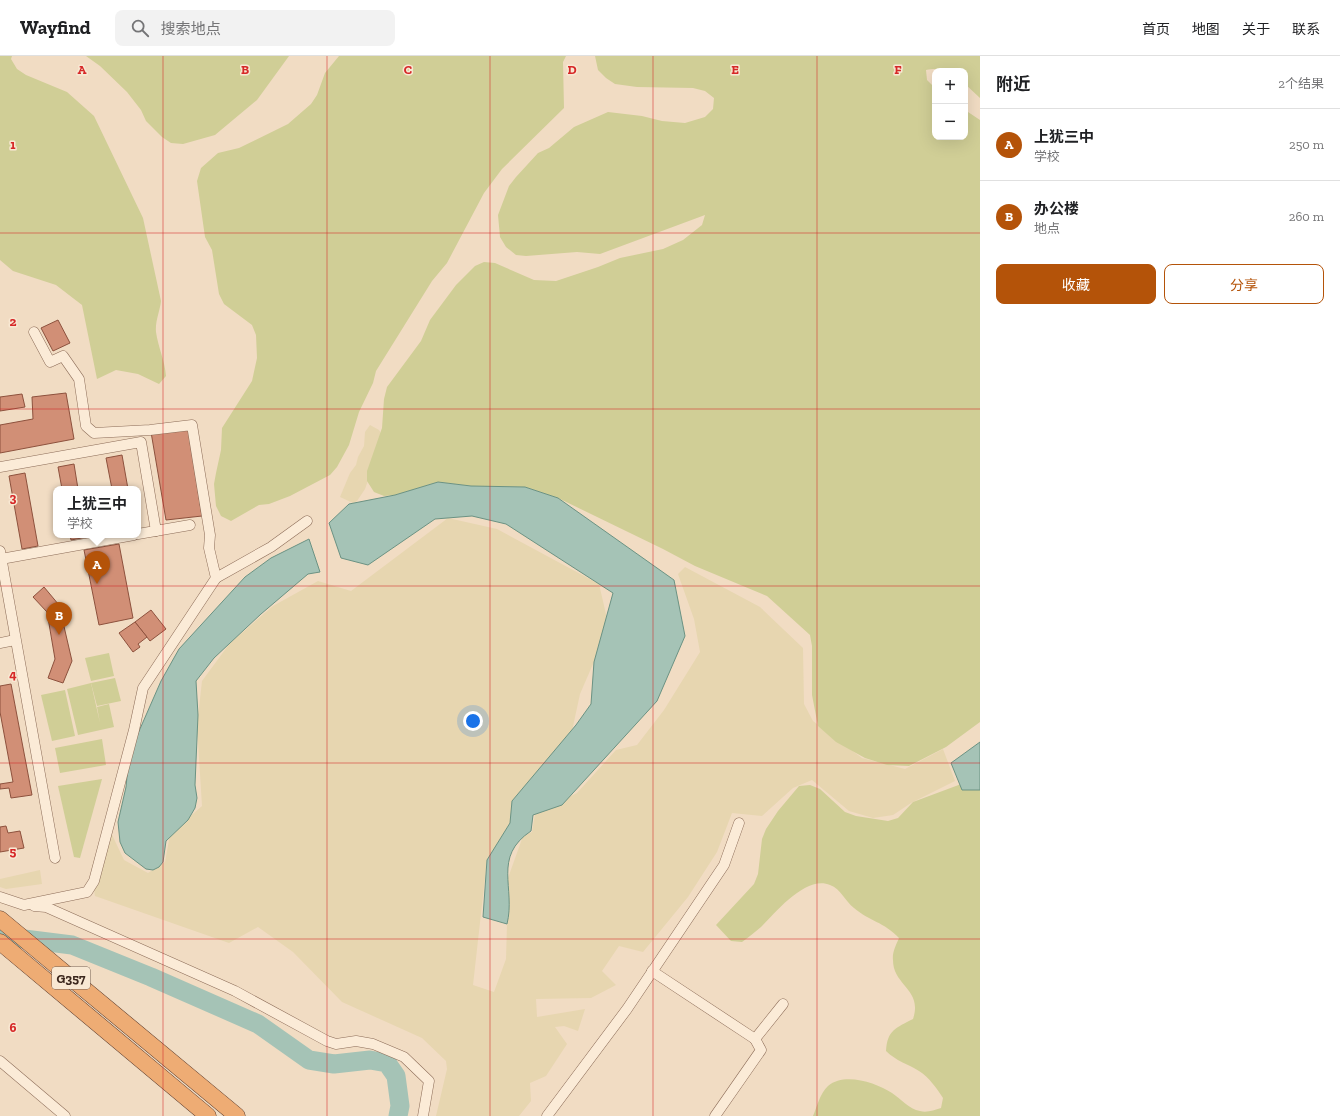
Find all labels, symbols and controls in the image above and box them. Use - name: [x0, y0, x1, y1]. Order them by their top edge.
- search box: [115, 10, 395, 46]
- text: Wayfind: [20, 16, 91, 39]
- icon: search: [129, 17, 151, 39]
- text: 搜索地点: [161, 20, 221, 38]
- text: 首页: [1142, 21, 1170, 38]
- text: 地图: [1192, 21, 1220, 38]
- text: 关于: [1242, 21, 1270, 38]
- text: 联系: [1292, 21, 1320, 38]
- text: A: [78, 62, 87, 77]
- text: B: [241, 62, 249, 77]
- text: C: [404, 62, 412, 77]
- text: D: [567, 62, 577, 77]
- text: E: [731, 62, 739, 77]
- text: F: [894, 62, 902, 77]
- map controls: [932, 68, 968, 140]
- button: +: [932, 68, 968, 104]
- text: 附近: [996, 74, 1030, 94]
- text: 2个结果: [1278, 76, 1324, 91]
- button: −: [932, 104, 968, 140]
- text: 上犹三中: [1034, 128, 1094, 146]
- text: 1: [10, 137, 16, 152]
- text: A: [1005, 137, 1013, 152]
- text: 250 m: [1289, 137, 1324, 152]
- text: 学校: [1034, 149, 1060, 164]
- text: 办公楼: [1034, 200, 1079, 218]
- text: B: [1005, 209, 1013, 224]
- text: 260 m: [1289, 209, 1324, 224]
- text: 地点: [1034, 221, 1060, 236]
- button: 收藏: [996, 264, 1156, 304]
- button: 分享: [1164, 264, 1324, 304]
- text: 2: [10, 314, 17, 329]
- popup: [53, 486, 141, 538]
- text: 3: [10, 490, 17, 505]
- text: 上犹三中: [67, 495, 127, 513]
- text: 学校: [67, 516, 93, 531]
- pin: A: [84, 551, 110, 584]
- pin: B: [46, 602, 72, 635]
- text: 4: [9, 667, 17, 682]
- your location: [463, 711, 483, 731]
- text: 5: [10, 844, 17, 859]
- road number: G357: [52, 967, 90, 989]
- text: 6: [10, 1020, 17, 1035]

